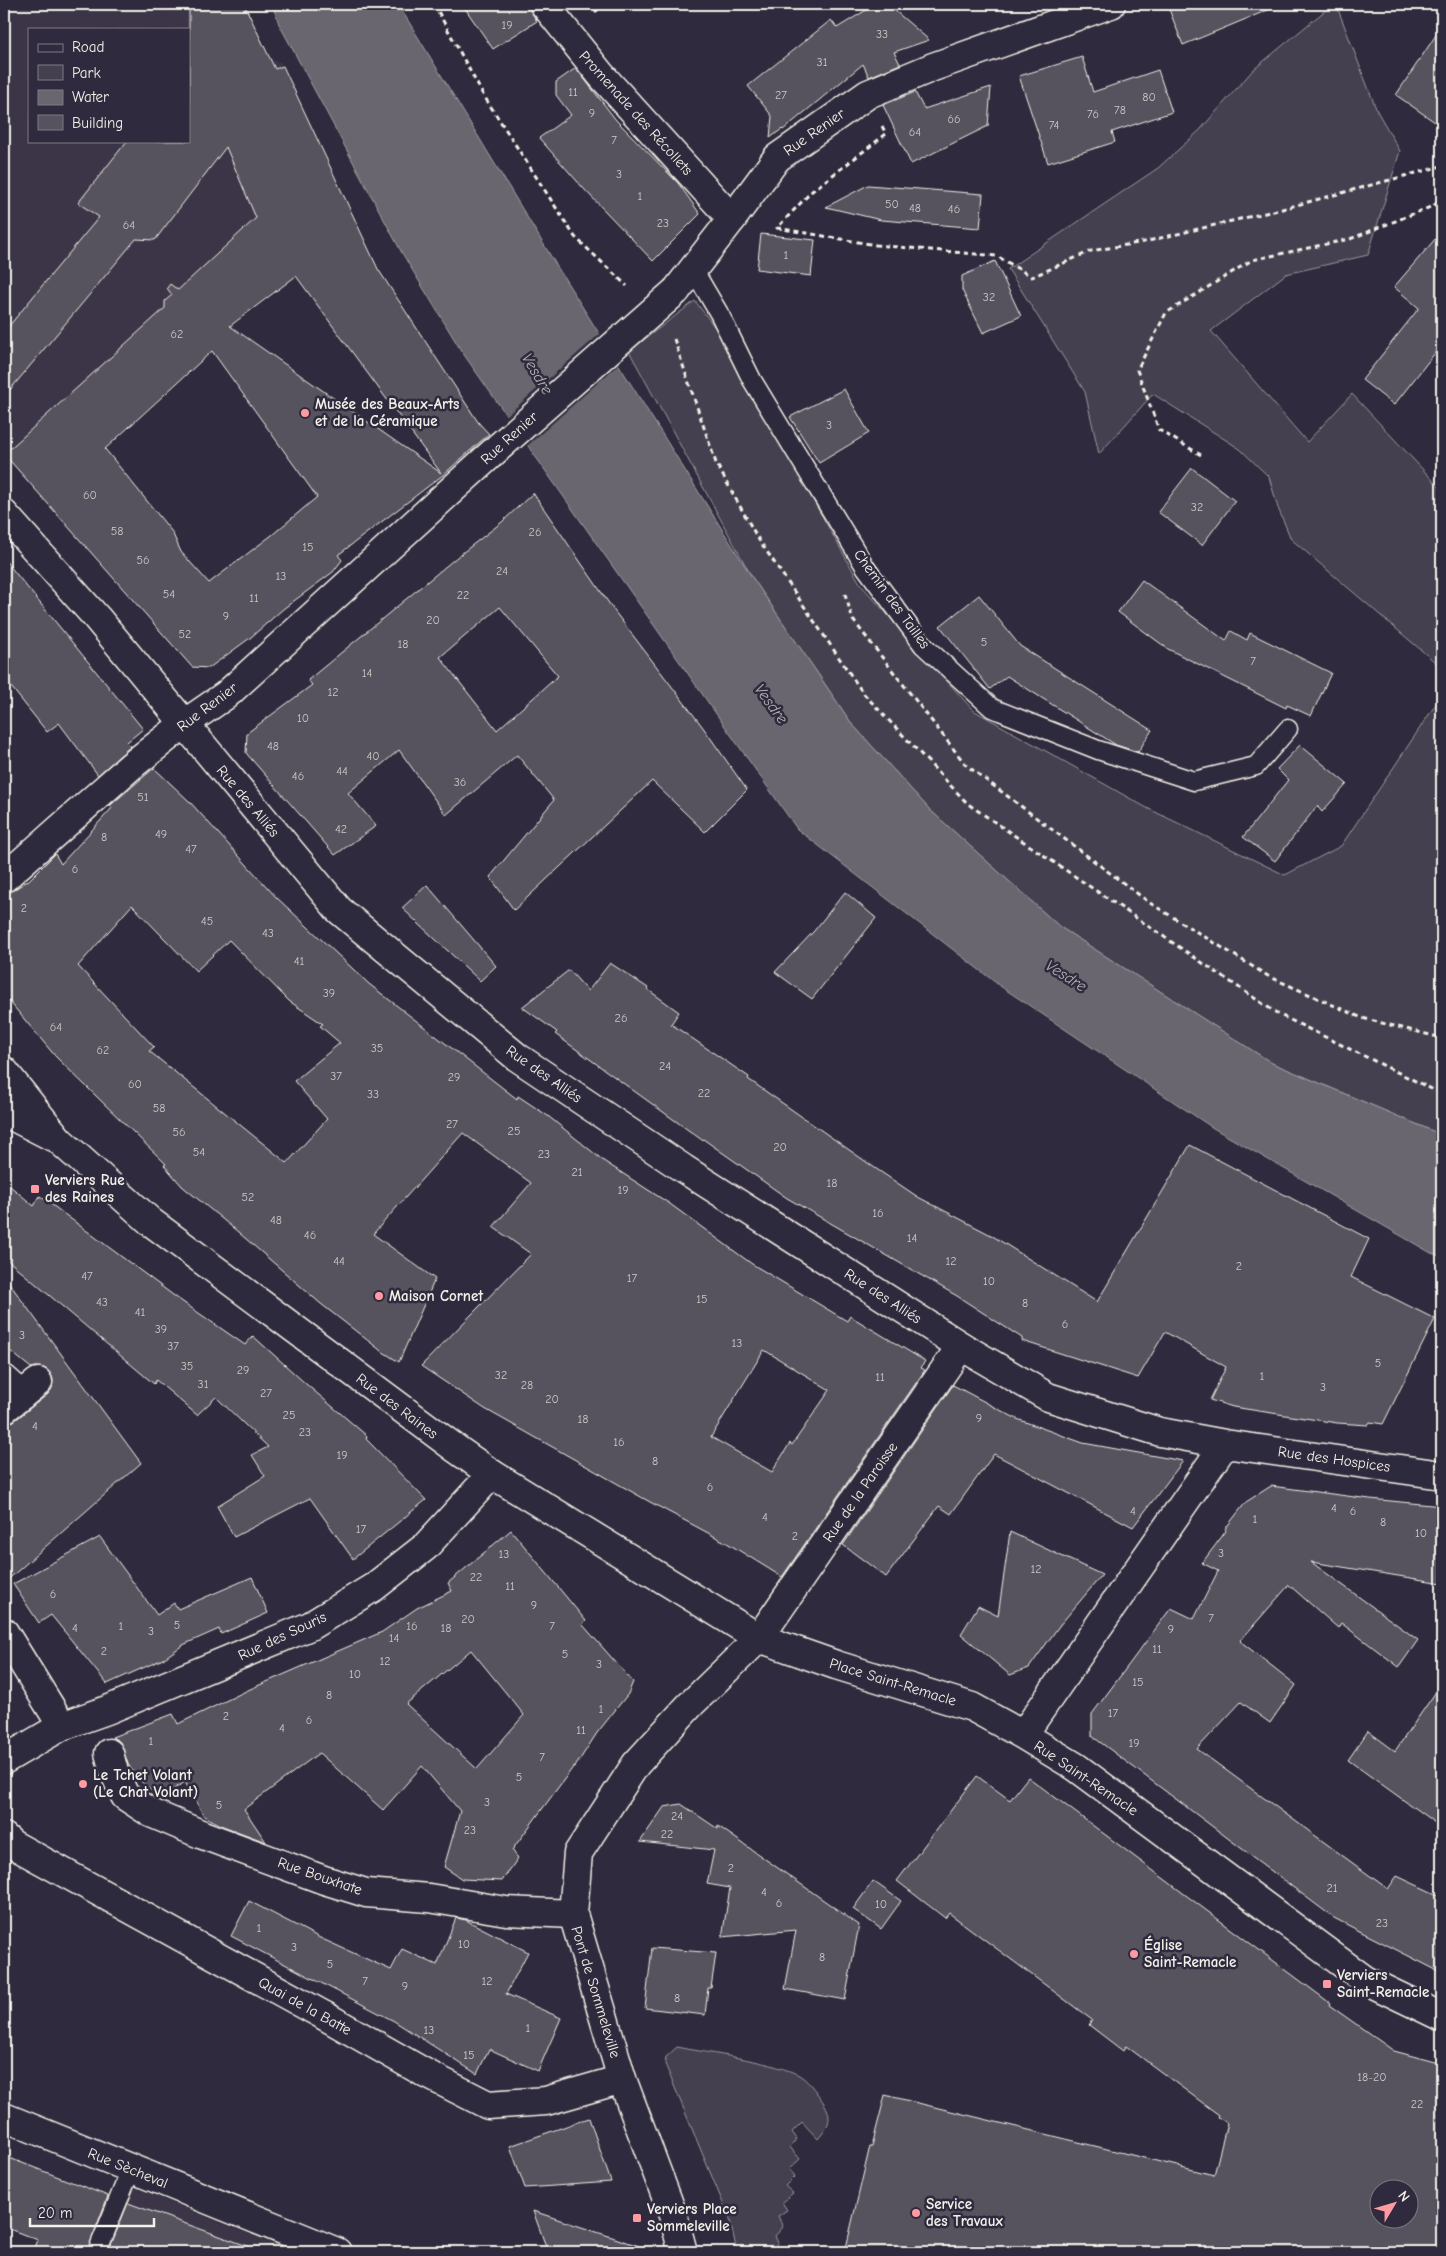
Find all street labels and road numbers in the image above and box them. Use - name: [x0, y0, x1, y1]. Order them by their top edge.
- street label: Promenade des Récollets: [575, 47, 697, 179]
- street label: Rue Renier: [780, 104, 848, 160]
- street label: Rue Renier: [477, 408, 541, 468]
- street label: Chemin des Tailles: [850, 546, 934, 652]
- street label: Rue Renier: [173, 679, 241, 735]
- street label: Rue des Alliés: [213, 761, 283, 841]
- street label: Rue des Alliés: [503, 1041, 585, 1107]
- street label: Rue des Alliés: [841, 1264, 925, 1328]
- street label: Rue des Raines: [353, 1369, 441, 1443]
- street label: Rue de la Paroisse: [819, 1438, 902, 1546]
- street label: Rue des Hospices: [1277, 1442, 1391, 1476]
- street label: Rue des Souris: [235, 1608, 329, 1664]
- street label: Place Saint-Remacle: [827, 1654, 959, 1710]
- street label: Rue Saint-Remacle: [1031, 1737, 1142, 1820]
- street label: Rue Bouxhate: [275, 1853, 365, 1899]
- street label: Pont de Sommeleville: [567, 1924, 625, 2061]
- street label: Quai de la Batte: [255, 1973, 355, 2039]
- street label: Rue Sècheval: [85, 2144, 171, 2192]

